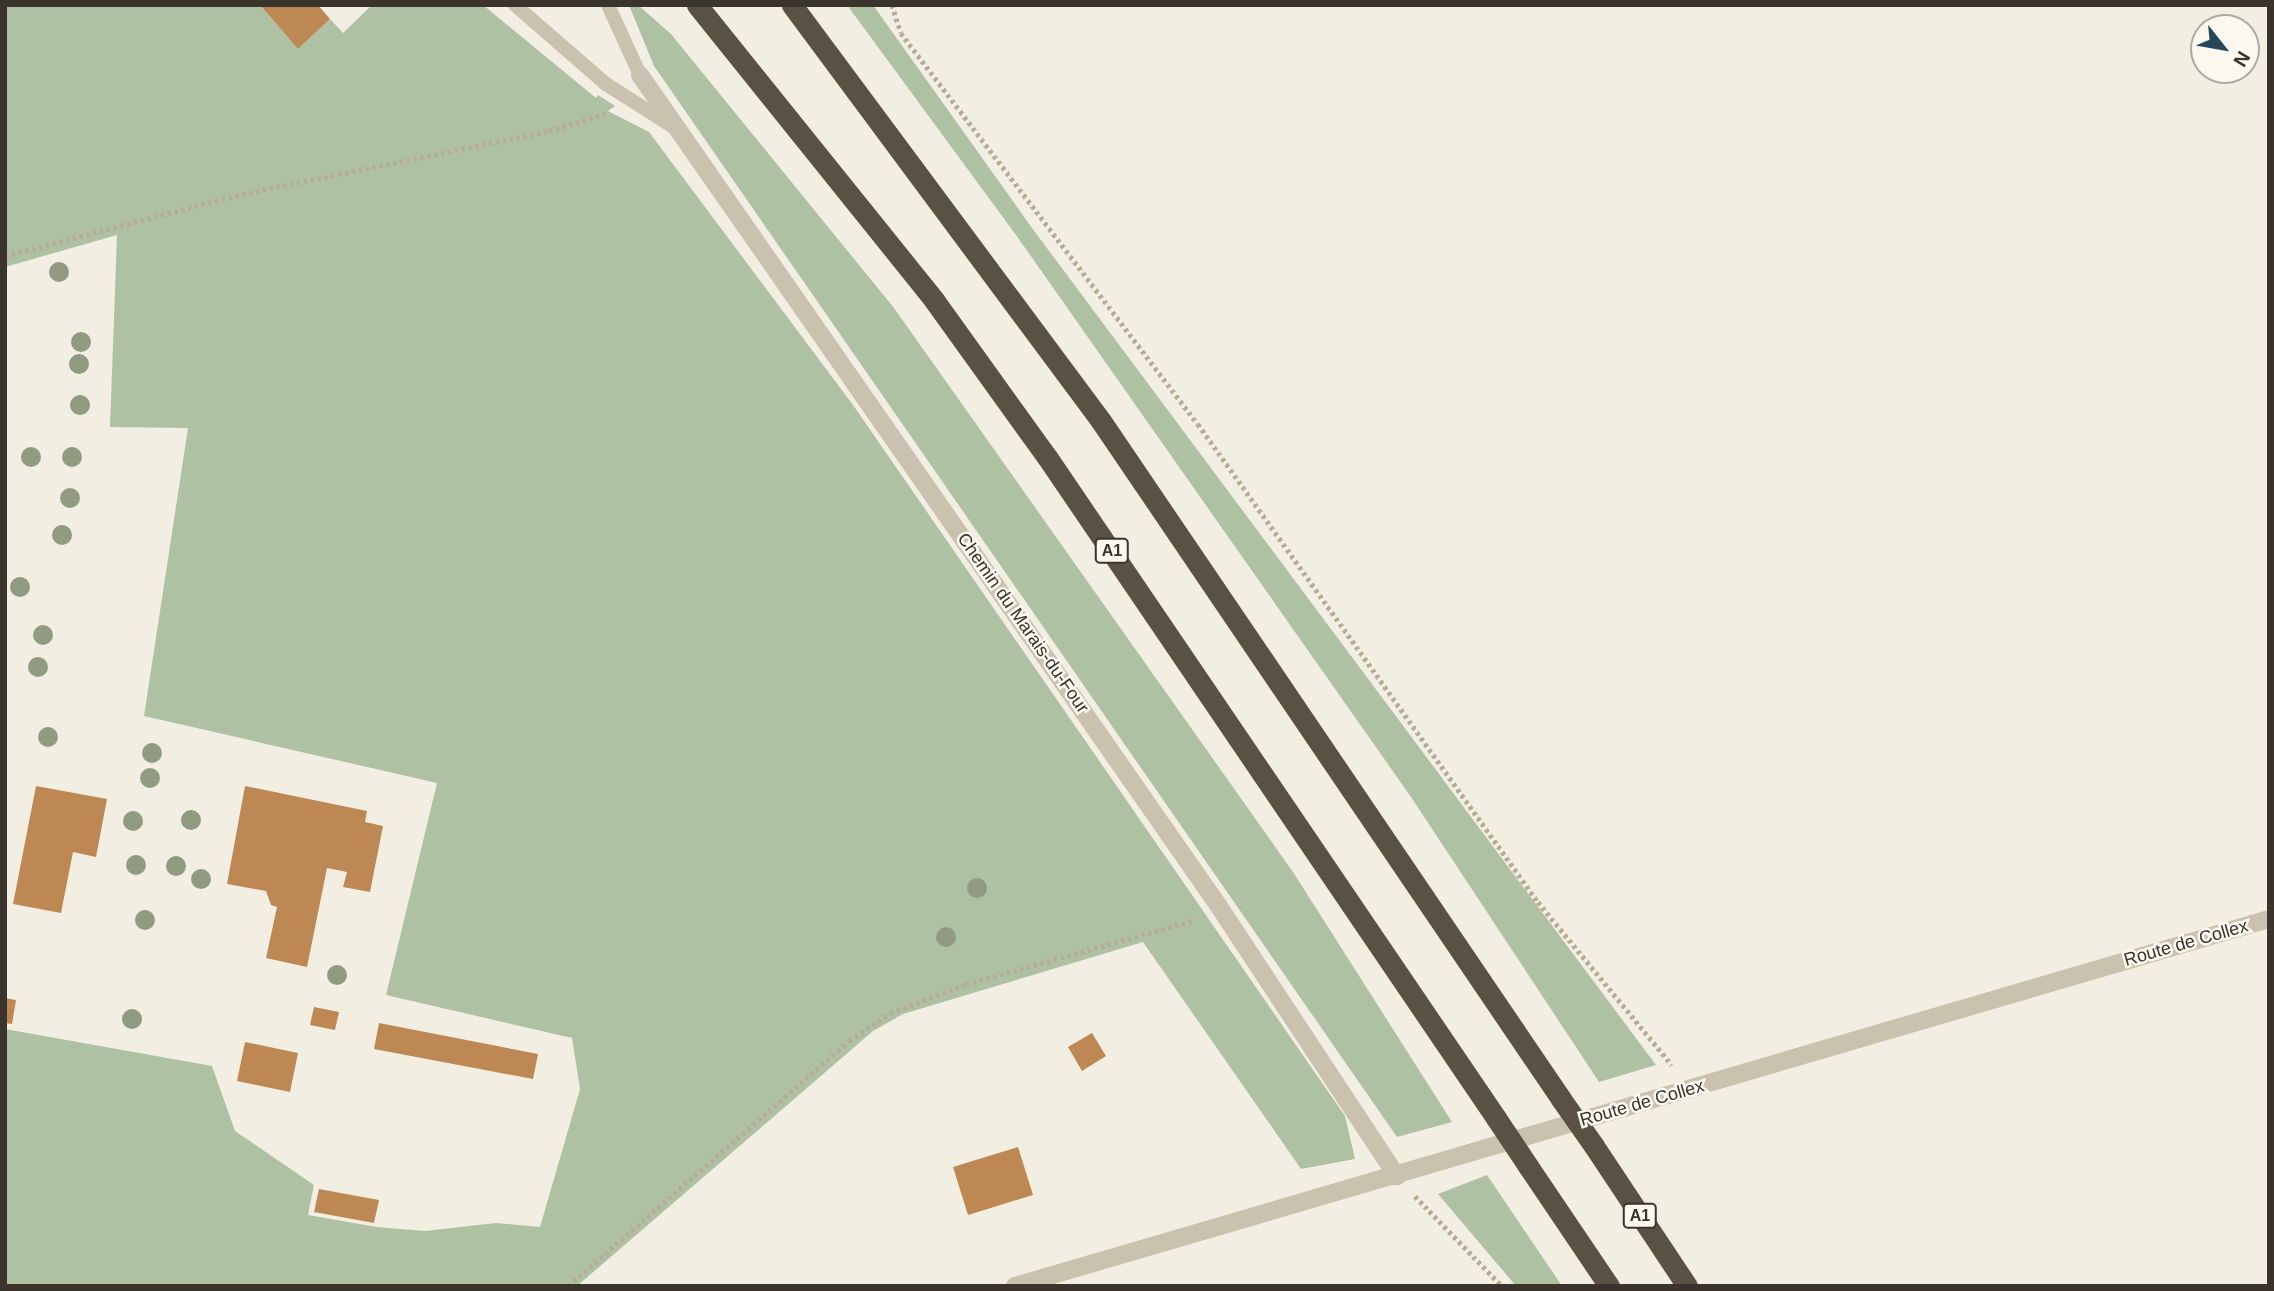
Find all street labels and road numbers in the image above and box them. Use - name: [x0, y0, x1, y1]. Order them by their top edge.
- street label: Chemin du Marais-du-Four: [952, 529, 1094, 717]
- road number: A1: [1094, 538, 1130, 564]
- street label: Route de Collex: [2121, 915, 2251, 971]
- street label: Route de Collex: [1577, 1075, 1707, 1131]
- road number: A1: [1622, 1204, 1658, 1228]

